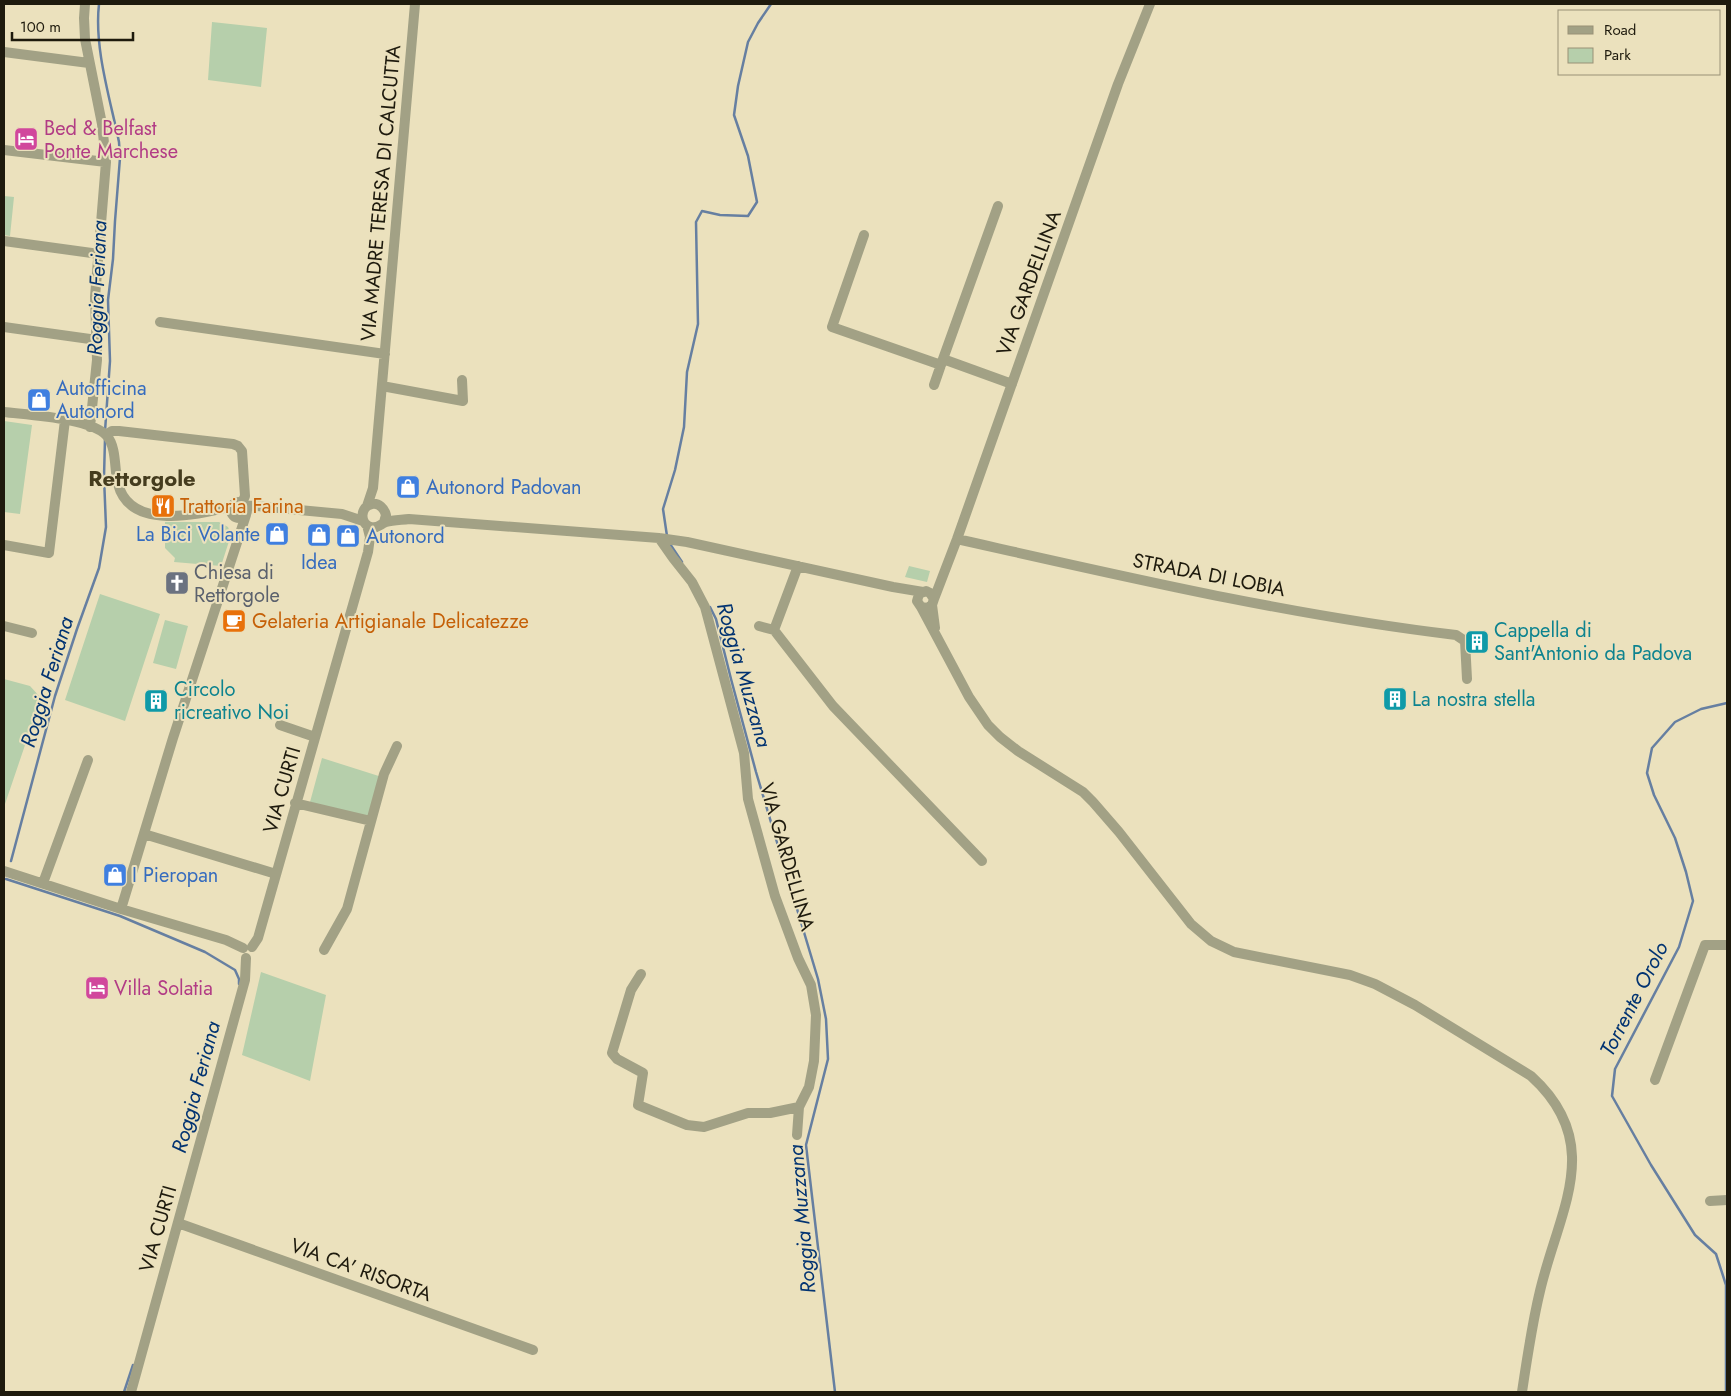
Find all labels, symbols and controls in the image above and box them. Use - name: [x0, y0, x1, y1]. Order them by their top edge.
- scale bar: [12, 10, 134, 42]
- legend: [1558, 10, 1721, 75]
- text: 100 m: [20, 16, 61, 38]
- text: Road: [1604, 19, 1636, 41]
- street label: VIA MADRE TERESA DI CALCUTTA: [354, 43, 408, 342]
- text: Park: [1604, 44, 1631, 66]
- place label: Bed & Belfast Ponte Marchese: [44, 114, 178, 166]
- hotel icon: Bed & Belfast Ponte Marchese: [13, 126, 39, 152]
- street label: VIA GARDELLINA: [989, 206, 1069, 360]
- water label: Roggia Feriana: [80, 220, 114, 356]
- place label: Autofficina Autonord: [56, 374, 147, 426]
- shop icon: Autofficina Autonord: [26, 387, 52, 413]
- district label: Rettorgole: [88, 462, 196, 494]
- place label: Autonord Padovan: [426, 473, 582, 502]
- shop icon: Autonord Padovan: [395, 474, 421, 500]
- place label: Trattoria Farina: [180, 492, 304, 521]
- restaurant icon: Trattoria Farina: [150, 493, 176, 519]
- place label: La Bici Volante: [136, 520, 260, 549]
- shop icon: La Bici Volante: [264, 521, 290, 547]
- shop icon: Idea: [306, 522, 332, 548]
- place label: Autonord: [366, 522, 445, 551]
- shop icon: Autonord: [335, 523, 361, 549]
- street label: STRADA DI LOBIA: [1130, 546, 1289, 604]
- place label: Idea: [301, 548, 337, 577]
- place label: Chiesa di Rettorgole: [194, 558, 280, 610]
- church icon: Chiesa di Rettorgole: [164, 570, 190, 596]
- water label: Roggia Muzzana: [709, 599, 779, 751]
- place label: Gelateria Artigianale Delicatezze: [252, 607, 529, 636]
- cafe icon: Gelateria Artigianale Delicatezze: [221, 608, 247, 634]
- water label: Roggia Feriana: [13, 613, 81, 751]
- place label: Cappella di Sant'Antonio da Padova: [1494, 616, 1692, 668]
- building icon: Cappella di Sant'Antonio da Padova: [1464, 629, 1490, 655]
- place label: Circolo ricreativo Noi: [174, 675, 289, 727]
- place label: La nostra stella: [1412, 685, 1535, 714]
- building icon: La nostra stella: [1382, 686, 1408, 712]
- building icon: Circolo ricreativo Noi: [143, 688, 169, 714]
- street label: VIA CURTI: [256, 743, 308, 837]
- street label: VIA GARDELLINA: [752, 780, 822, 935]
- place label: I Pieropan: [132, 861, 218, 890]
- shop icon: I Pieropan: [102, 862, 128, 888]
- water label: Torrente Orolo: [1592, 937, 1676, 1061]
- place label: Villa Solatia: [114, 974, 213, 1003]
- hotel icon: Villa Solatia: [84, 975, 110, 1001]
- water label: Roggia Feriana: [164, 1017, 228, 1156]
- water label: Roggia Muzzana: [781, 1143, 823, 1295]
- street label: VIA CURTI: [132, 1182, 184, 1276]
- street label: VIA CA' RISORTA: [286, 1231, 436, 1309]

